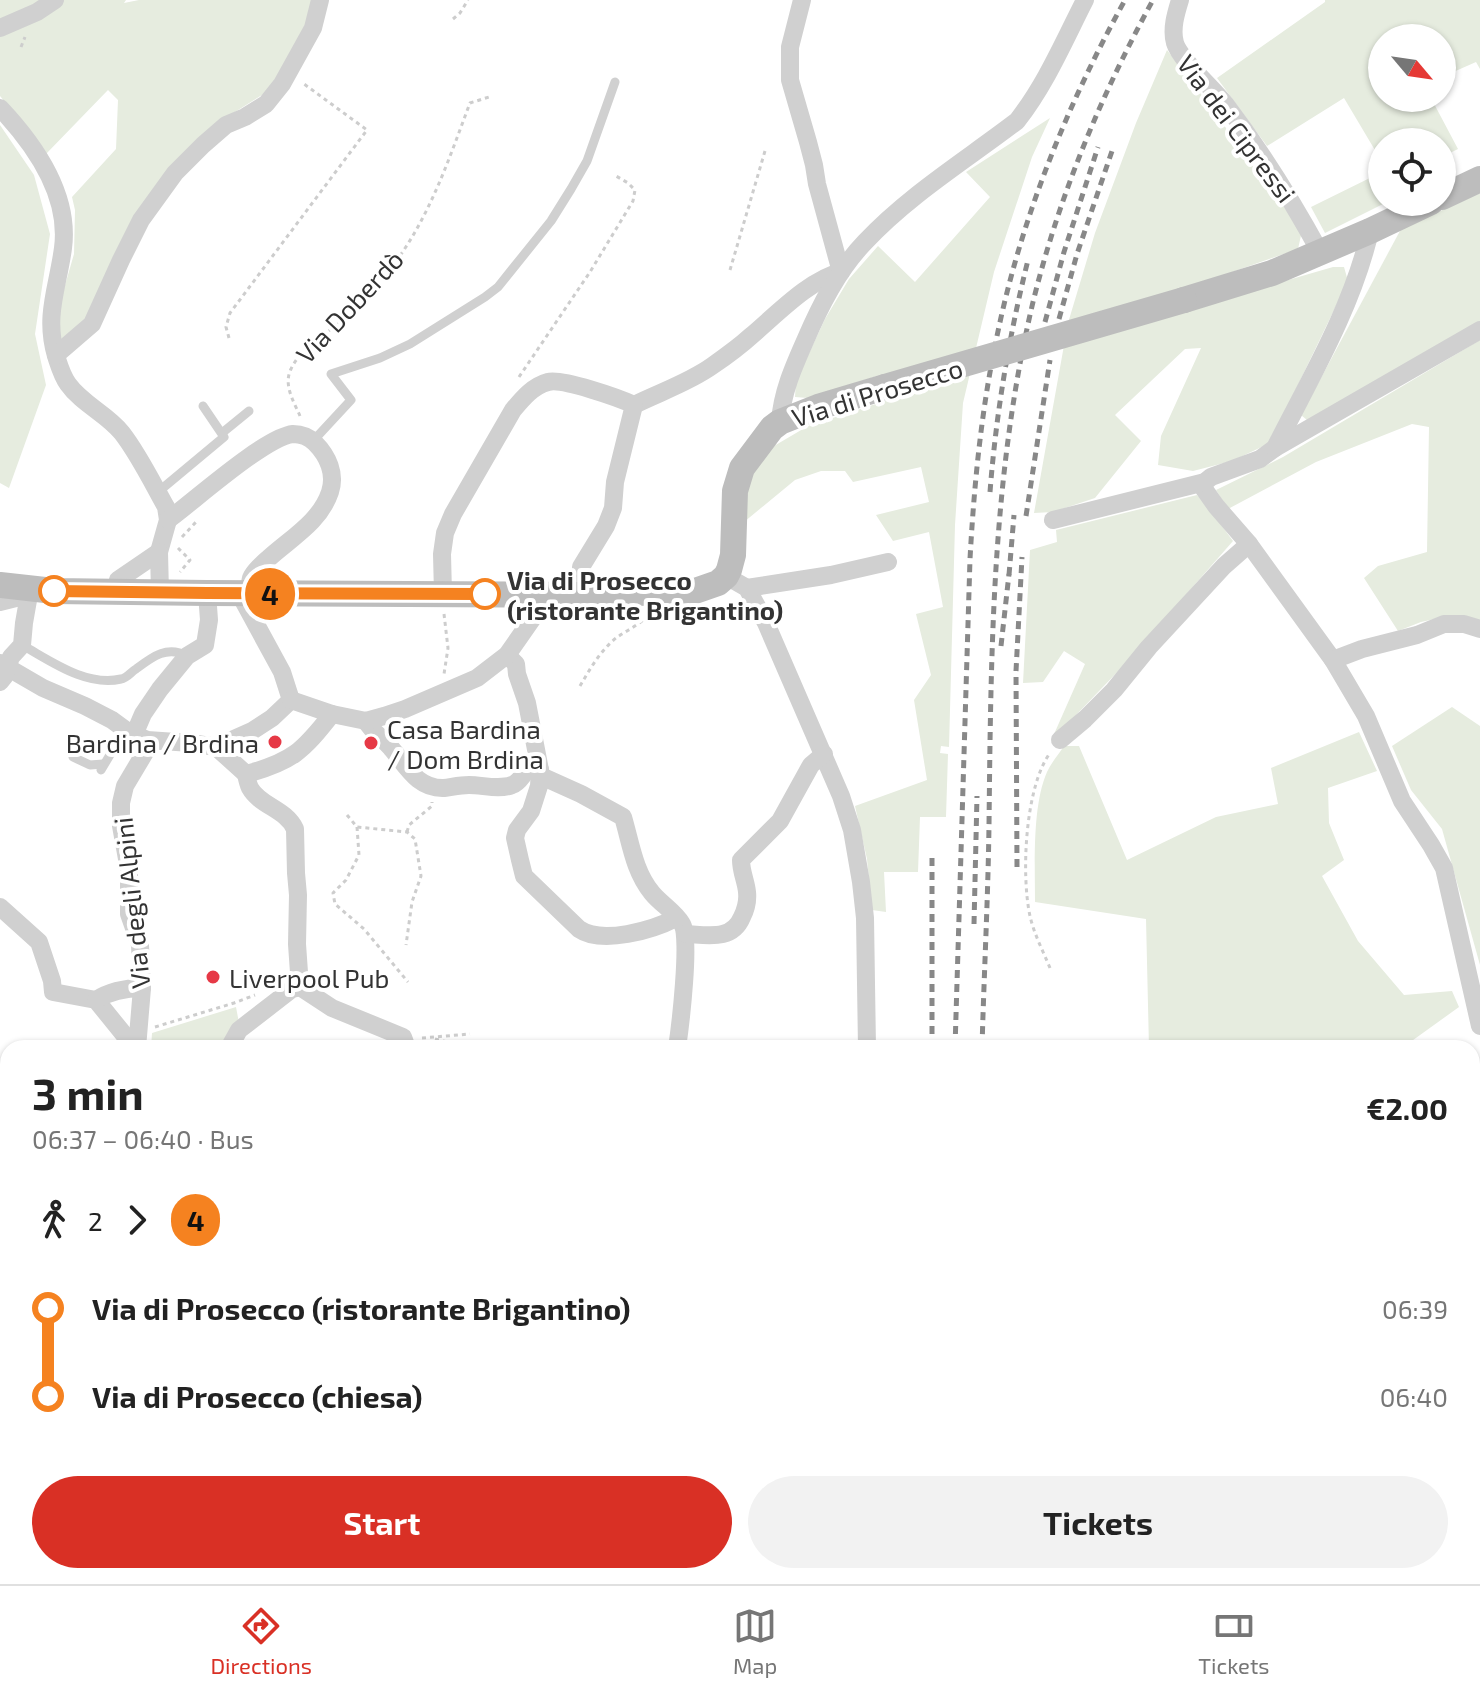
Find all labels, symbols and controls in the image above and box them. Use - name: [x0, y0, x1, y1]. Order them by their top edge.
- north arrow: [1368, 24, 1456, 112]
- map controls: [1368, 24, 1456, 216]
- street label: Via dei Cipressi: [1171, 48, 1303, 208]
- button: locate: [1368, 128, 1456, 216]
- street label: Via Doberdò: [289, 243, 409, 369]
- street label: Via di Prosecco: [788, 351, 966, 433]
- place label: Via di Prosecco (ristorante Brigantino): [507, 564, 783, 625]
- line badge: 4: [244, 568, 296, 620]
- unlabelled marker: [39, 576, 69, 606]
- text: 4: [261, 577, 279, 611]
- marker: Via di Prosecco (ristorante Brigantino): [470, 579, 500, 609]
- place label: Casa Bardina / Dom Brdina: [387, 713, 544, 774]
- place label: Bardina / Brdina: [66, 727, 259, 758]
- marker: Bardina / Brdina: [266, 733, 284, 751]
- marker: Casa Bardina / Dom Brdina: [362, 734, 380, 752]
- street label: Via degli Alpini: [107, 816, 155, 990]
- place label: Liverpool Pub: [229, 962, 389, 993]
- marker: Liverpool Pub: [204, 968, 222, 986]
- text: 3 min: [32, 1066, 144, 1119]
- text: €2.00: [1366, 1090, 1448, 1126]
- text: 06:37 – 06:40 · Bus: [32, 1123, 254, 1154]
- icon: walk: [32, 1198, 76, 1242]
- icon: forward: [115, 1198, 159, 1242]
- text: 4: [187, 1203, 204, 1237]
- text: 2: [88, 1205, 103, 1236]
- text: Via di Prosecco (ristorante Brigantino): [92, 1290, 631, 1326]
- text: 06:39: [1382, 1293, 1448, 1324]
- text: Via di Prosecco (chiesa): [92, 1378, 422, 1414]
- text: 06:40: [1380, 1381, 1448, 1412]
- button: Start: [32, 1476, 732, 1568]
- button: Tickets: [748, 1476, 1448, 1568]
- tab: Directions: [211, 1604, 312, 1678]
- tab: Map: [733, 1604, 777, 1678]
- tab: Tickets: [1198, 1604, 1269, 1678]

